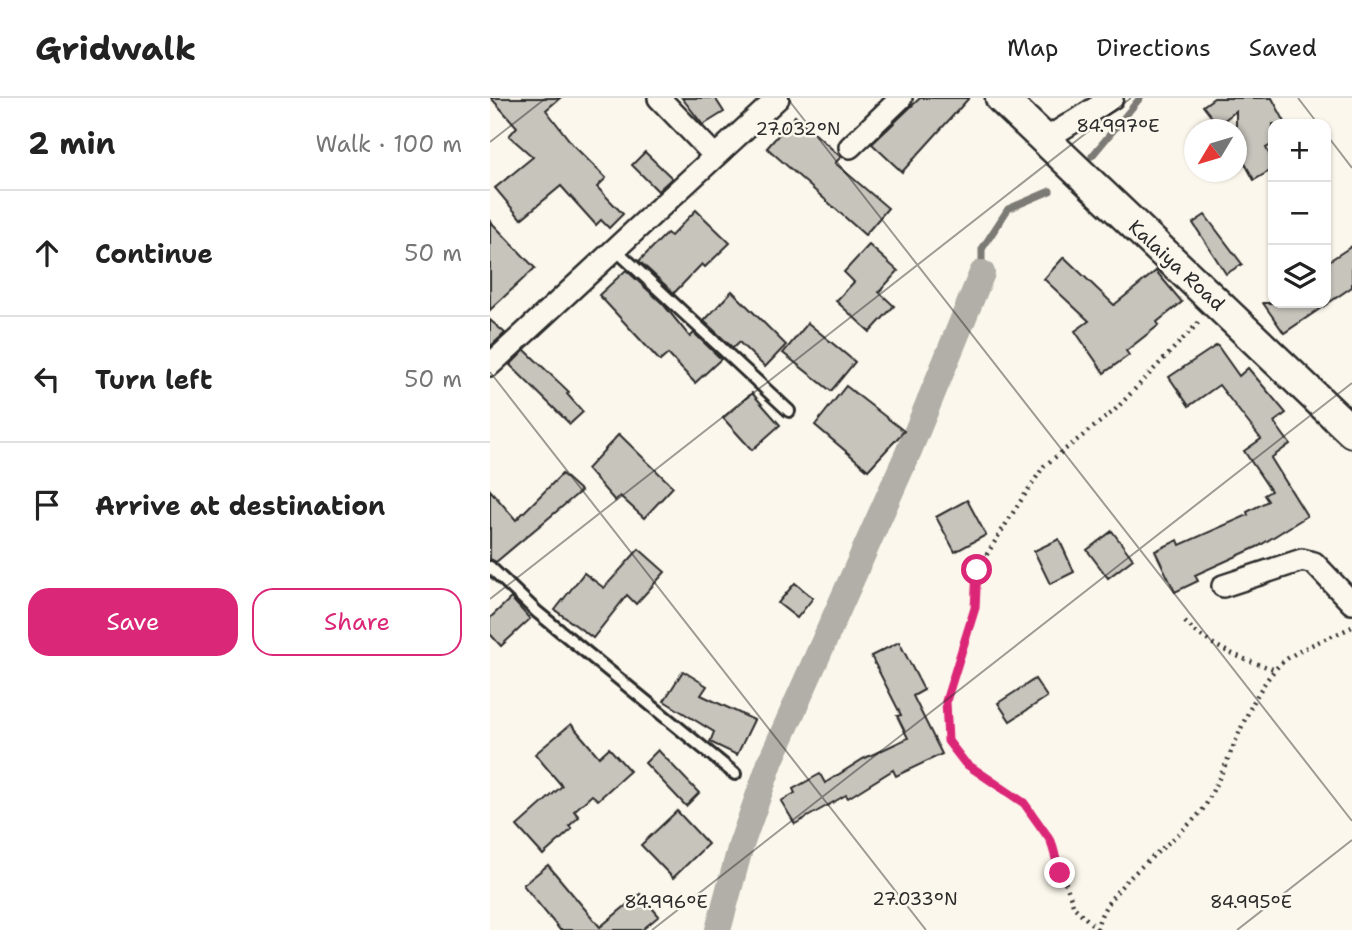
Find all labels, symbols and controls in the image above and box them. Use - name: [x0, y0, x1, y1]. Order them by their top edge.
- text: Gridwalk: [35, 26, 196, 71]
- text: Map: [1007, 32, 1058, 64]
- text: Directions: [1096, 32, 1211, 64]
- text: Saved: [1249, 32, 1317, 64]
- text: 84.997°E: [1077, 114, 1159, 138]
- text: 27.032°N: [755, 117, 841, 141]
- north arrow: [1184, 119, 1247, 182]
- map controls: [1268, 119, 1331, 308]
- button: +: [1268, 119, 1331, 182]
- text: 2 min: [28, 123, 115, 164]
- text: Walk · 100 m: [316, 129, 462, 159]
- button: −: [1268, 182, 1331, 245]
- street label: Kalaiya Road: [1123, 214, 1230, 316]
- icon: ahead: [28, 234, 66, 272]
- text: Continue: [95, 236, 213, 271]
- text: 50 m: [404, 238, 462, 268]
- button: layers: [1268, 245, 1331, 308]
- icon: left: [28, 360, 66, 398]
- text: Turn left: [95, 362, 212, 397]
- text: 50 m: [404, 364, 462, 394]
- icon: arrive: [28, 486, 66, 524]
- text: Arrive at destination: [95, 488, 385, 523]
- route start: [961, 554, 992, 585]
- button: Save: [28, 588, 238, 656]
- button: Share: [252, 588, 462, 656]
- route end: [1044, 857, 1075, 888]
- text: 27.033°N: [872, 887, 958, 911]
- text: 84.996°E: [624, 890, 708, 914]
- text: 84.995°E: [1210, 890, 1292, 914]

